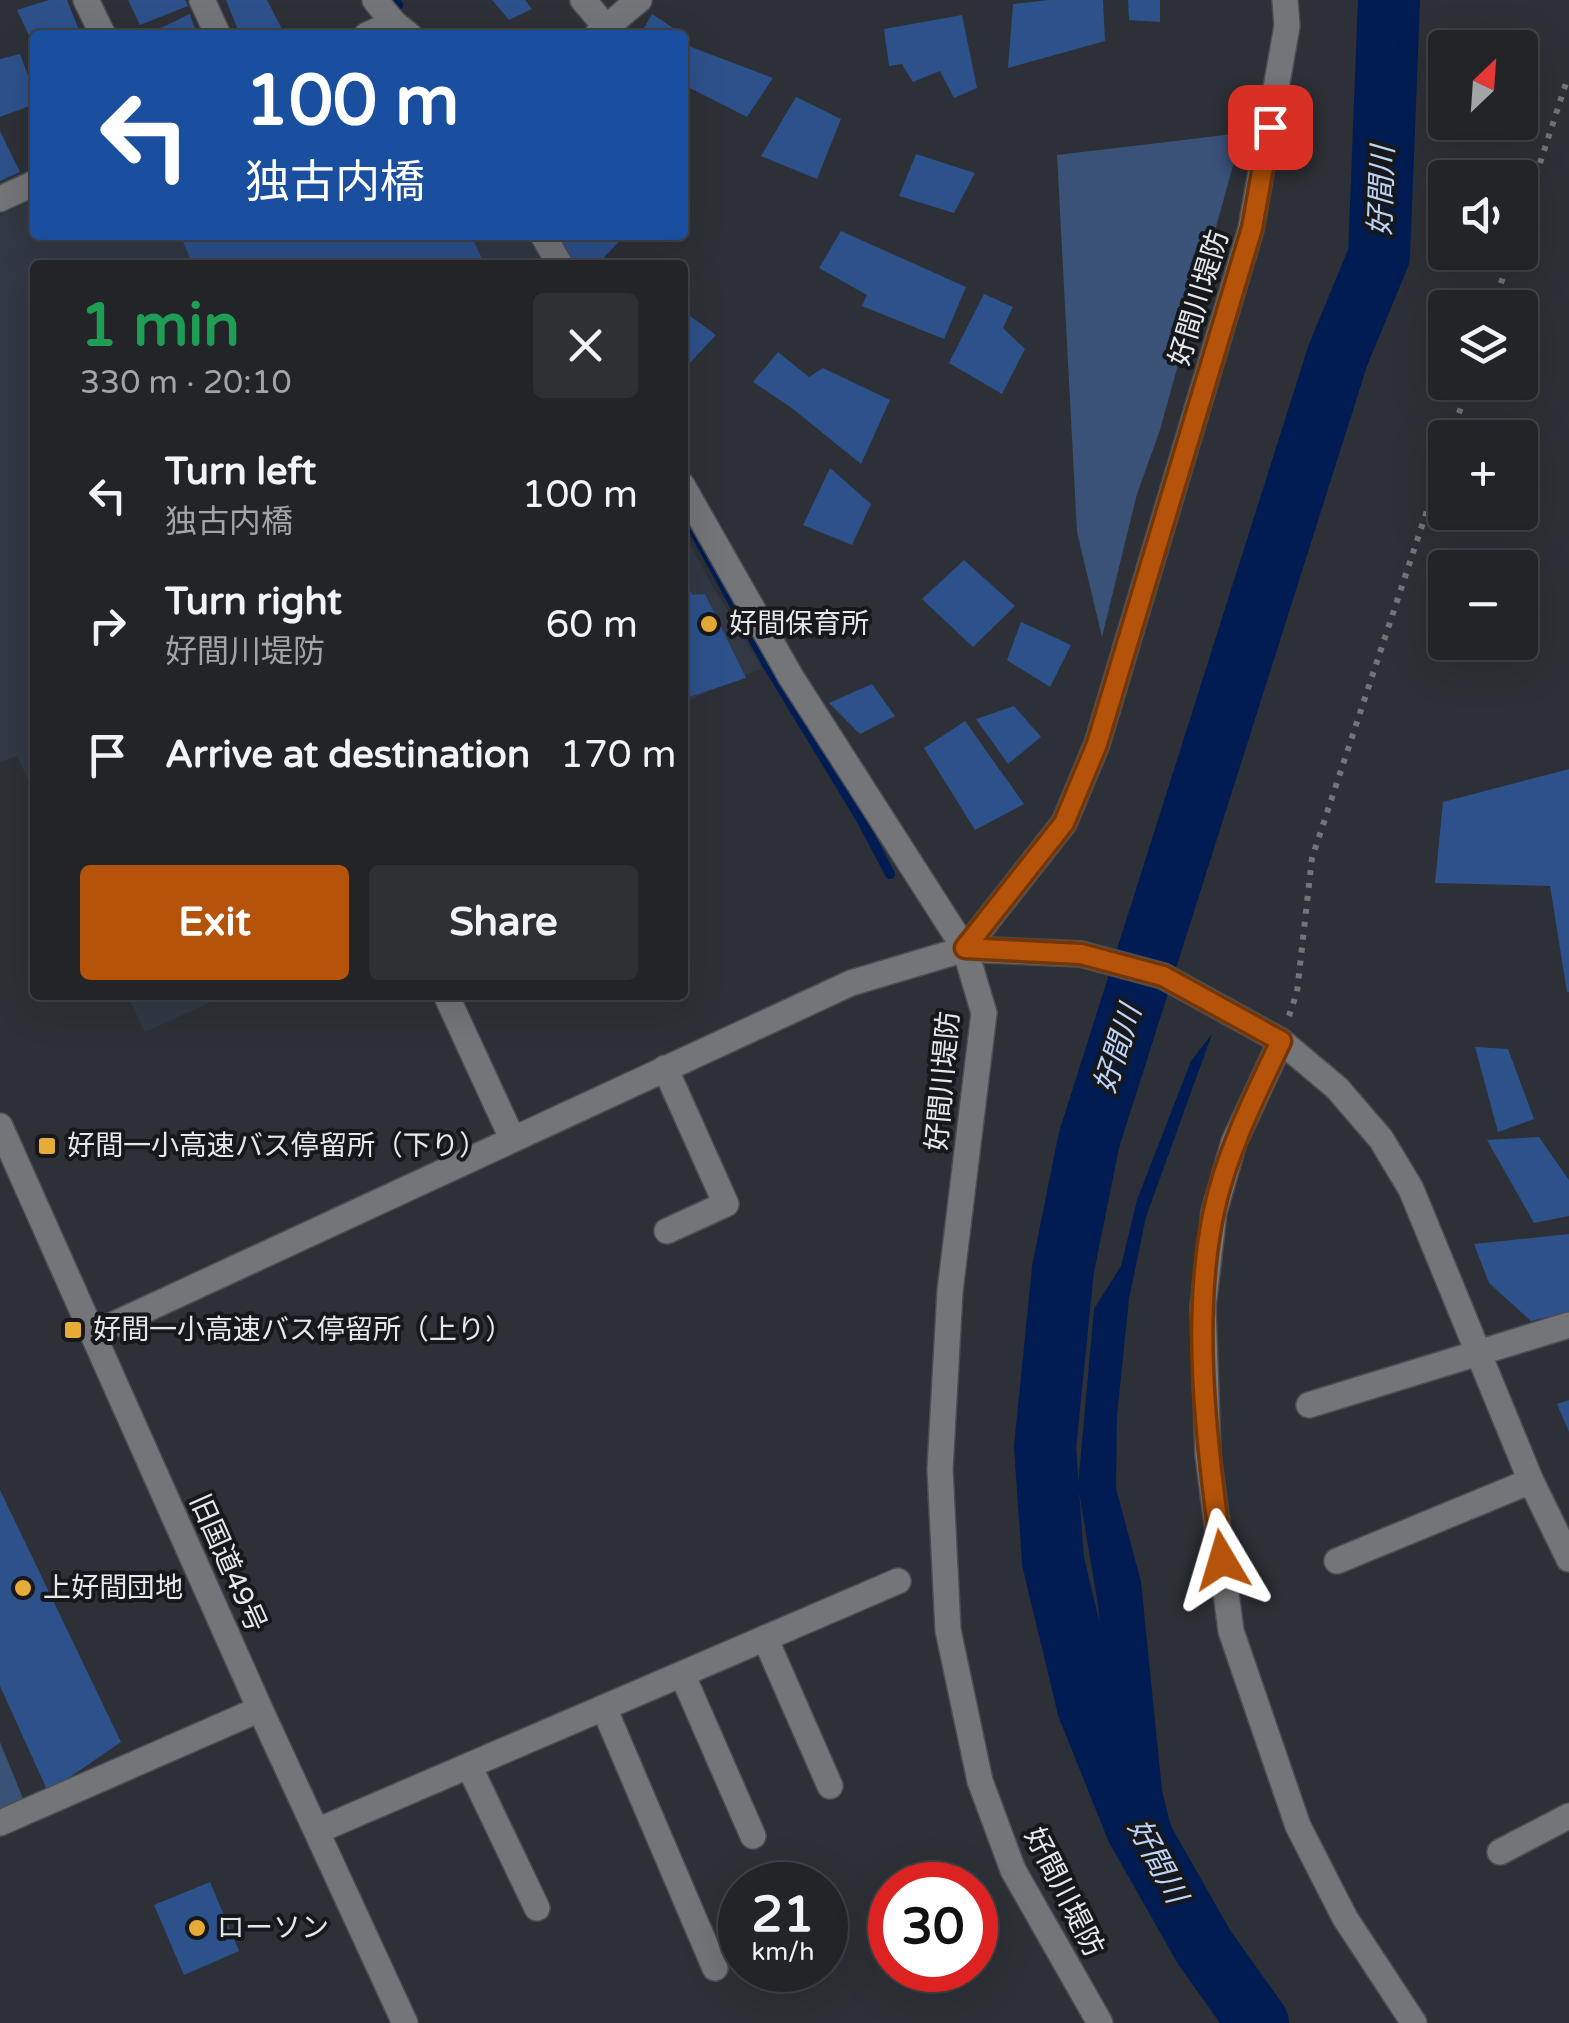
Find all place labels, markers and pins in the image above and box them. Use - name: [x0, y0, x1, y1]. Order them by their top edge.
- pin: [1228, 85, 1313, 170]
- place label: 好間保育所: [729, 607, 869, 641]
- marker: 好間保育所: [698, 613, 720, 635]
- place label: 好間一小高速バス停留所（下り）: [67, 1129, 487, 1163]
- marker: 好間一小高速バス停留所（下り）: [36, 1135, 58, 1157]
- place label: 好間一小高速バス停留所（上り）: [93, 1313, 513, 1347]
- marker: 好間一小高速バス停留所（上り）: [62, 1319, 84, 1341]
- place label: 上好間団地: [43, 1571, 183, 1605]
- marker: 上好間団地: [12, 1577, 34, 1599]
- place label: ローソン: [217, 1911, 329, 1945]
- marker: ローソン: [186, 1917, 208, 1939]

